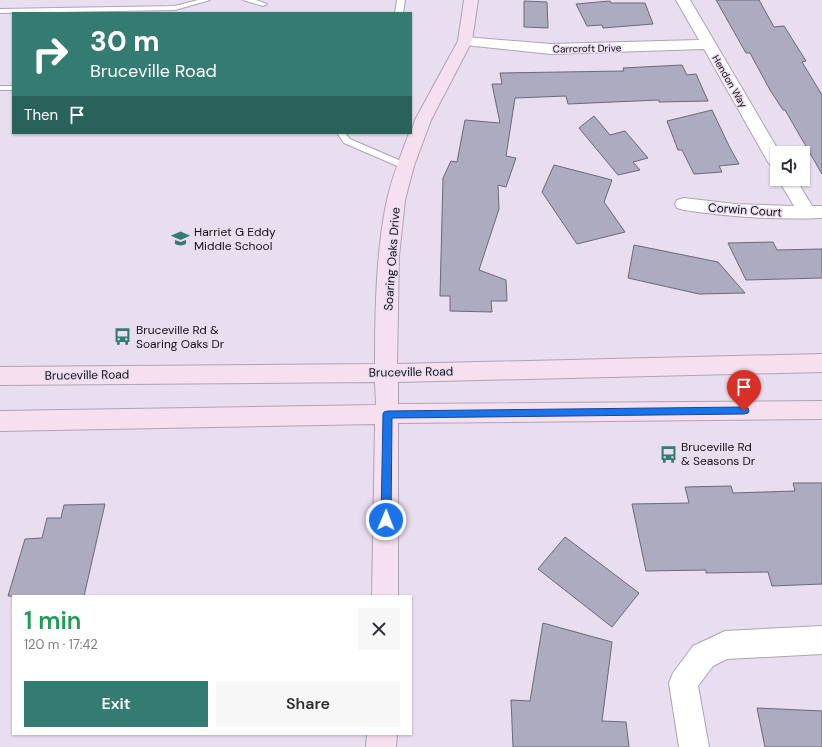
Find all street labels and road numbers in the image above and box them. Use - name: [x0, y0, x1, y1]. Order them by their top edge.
- street label: Carrcroft Drive: [553, 41, 622, 56]
- street label: Hendon Way: [709, 53, 750, 110]
- street label: Corwin Court: [708, 199, 783, 221]
- street label: Soaring Oaks Drive: [380, 206, 404, 311]
- street label: Bruceville Road: [369, 363, 453, 381]
- street label: Bruceville Road: [45, 366, 129, 384]

